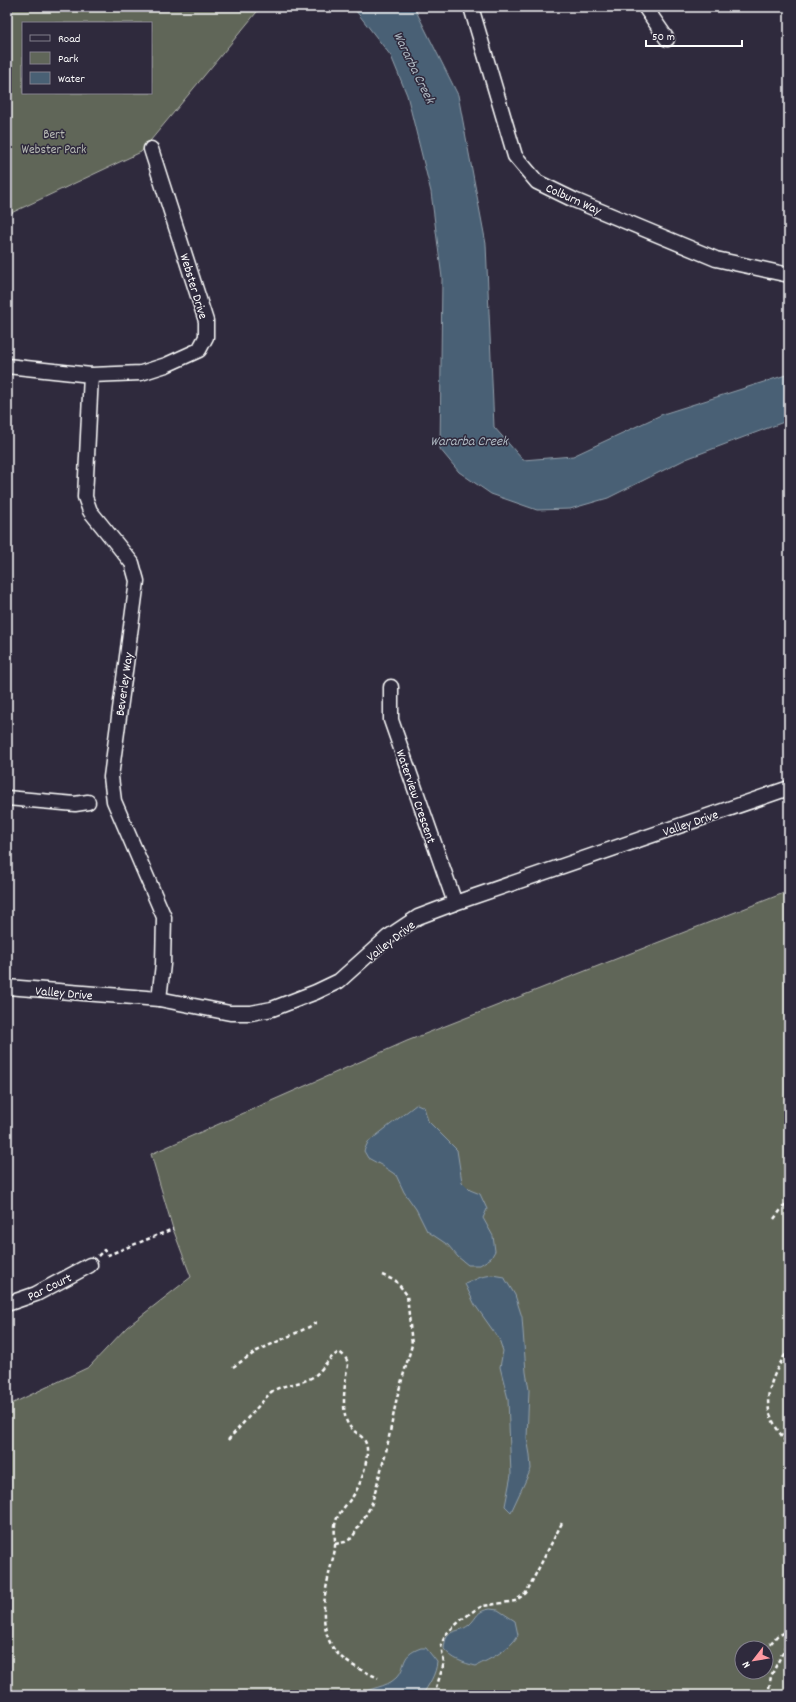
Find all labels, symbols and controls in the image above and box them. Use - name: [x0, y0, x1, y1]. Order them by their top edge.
- legend: [22, 22, 152, 94]
- scale bar: [646, 22, 742, 48]
- water label: Wararba Creek: [387, 29, 440, 108]
- text: 50 m: [652, 29, 675, 46]
- text: Road: [58, 31, 80, 48]
- text: Park: [58, 51, 79, 68]
- text: Water: [58, 71, 85, 88]
- park label: Bert Webster Park: [22, 126, 86, 160]
- street label: Colburn Way: [542, 180, 605, 221]
- street label: Webster Drive: [174, 252, 212, 322]
- water label: Wararba Creek: [430, 432, 509, 452]
- street label: Beverley Way: [112, 651, 139, 717]
- street label: Waterview Crescent: [390, 747, 440, 846]
- street label: Valley Drive: [661, 806, 721, 843]
- street label: Valley Drive: [363, 917, 420, 967]
- street label: Valley Drive: [34, 983, 94, 1006]
- street label: Par Court: [25, 1269, 76, 1307]
- north arrow: [734, 1640, 774, 1680]
- text: N: [739, 1657, 755, 1671]

